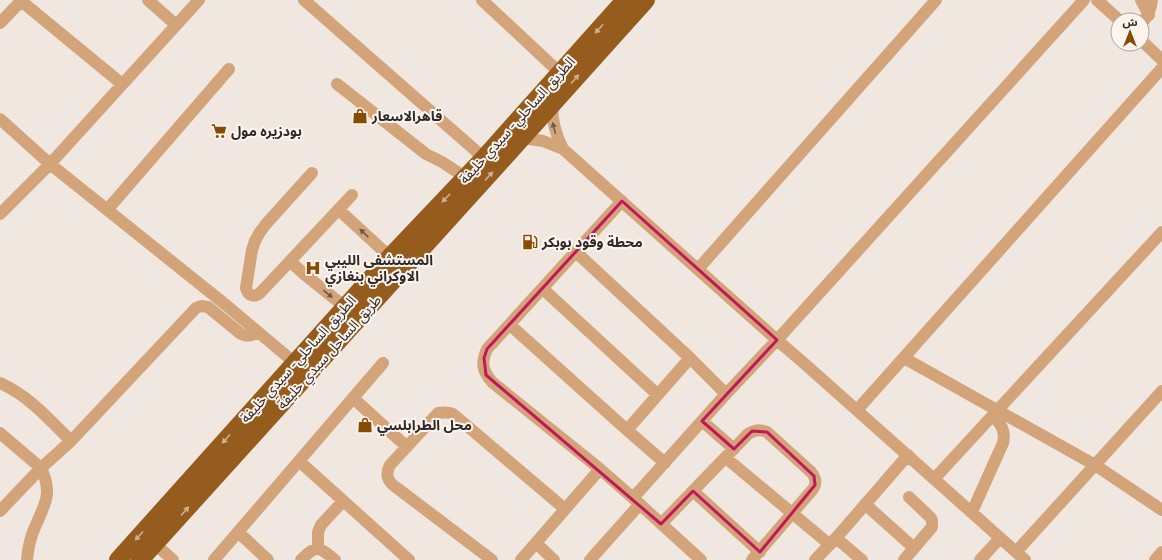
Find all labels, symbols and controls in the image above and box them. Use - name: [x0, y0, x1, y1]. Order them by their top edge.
- north arrow: [1110, 12, 1150, 52]
- text: ش: [1122, 16, 1138, 29]
- one-way arrow: [594, 24, 603, 34]
- street label: الطريق الساحلي- سيدي خليفة: [456, 53, 581, 189]
- one-way arrow: [571, 74, 580, 84]
- shop icon: قاهرالاسعار: [351, 107, 369, 125]
- place label: قاهرالاسعار: [371, 108, 442, 125]
- one-way arrow: [551, 121, 557, 134]
- supermarket icon: بودزيره مول: [210, 122, 228, 140]
- place label: بودزيره مول: [231, 123, 302, 140]
- one-way arrow: [484, 170, 493, 181]
- one-way arrow: [441, 193, 450, 203]
- one-way arrow: [360, 229, 369, 238]
- fuel station icon: محطة وقود بوبكر: [521, 233, 539, 251]
- place label: محطة وقود بوبكر: [541, 234, 643, 251]
- place label: المستشفى الليبي الاوكراني بنغازي: [325, 252, 433, 287]
- hospital icon: المستشفى الليبي الاوكراني بنغازي: [304, 259, 322, 277]
- one-way arrow: [323, 289, 334, 298]
- street label: الطريق الساحلي- سيدي خليفة: [237, 292, 362, 428]
- street label: طريق الساحل سيدي خليفة: [274, 292, 387, 414]
- shop icon: محل الطرابلسي: [356, 416, 374, 434]
- place label: محل الطرابلسي: [377, 417, 472, 436]
- one-way arrow: [222, 434, 231, 444]
- one-way arrow: [181, 505, 190, 516]
- one-way arrow: [135, 531, 144, 541]

